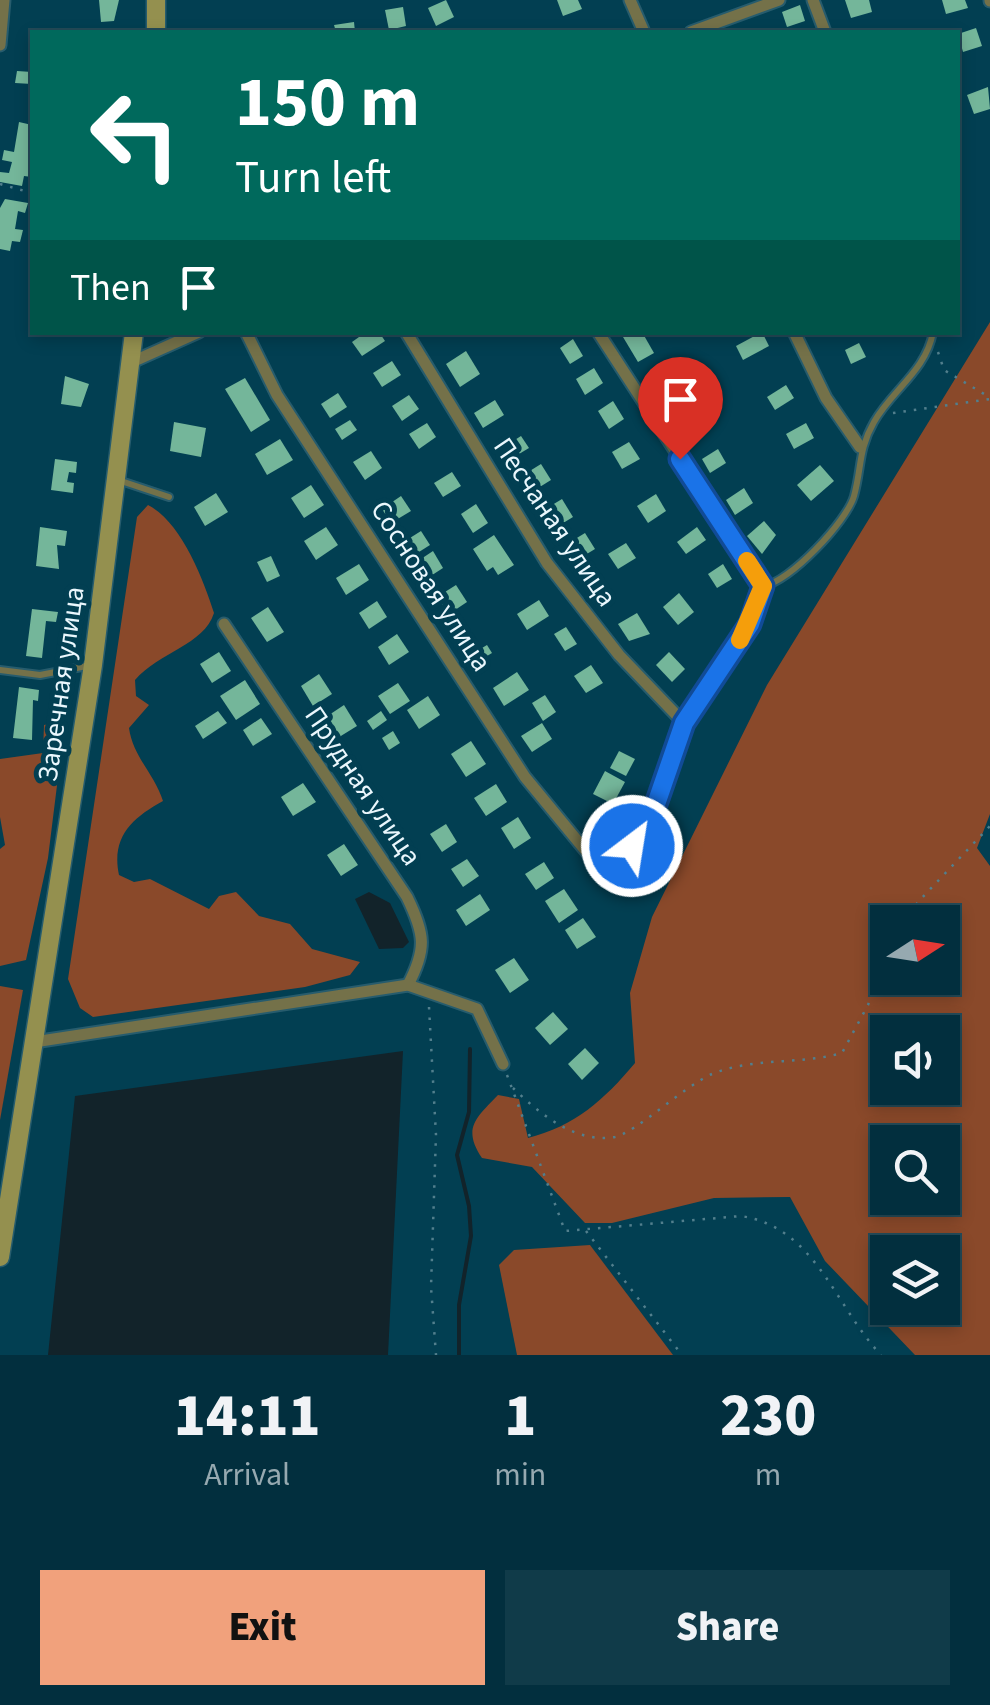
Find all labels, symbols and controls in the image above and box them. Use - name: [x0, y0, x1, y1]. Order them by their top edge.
- text: 150 m: [235, 53, 420, 153]
- icon: left: [70, 70, 200, 200]
- text: Turn left: [235, 146, 391, 210]
- icon: arrive: [171, 260, 226, 315]
- text: Then: [70, 261, 151, 315]
- pin: [638, 357, 723, 460]
- icon: arrive: [653, 372, 708, 427]
- street label: Песчаная улица: [484, 430, 626, 614]
- street label: Сосновая улица: [361, 493, 501, 679]
- street label: Заречная улица: [28, 584, 94, 784]
- street label: Прудная улица: [295, 698, 431, 874]
- position arrow: [580, 794, 684, 898]
- north arrow: [870, 905, 960, 995]
- map controls: [870, 905, 960, 1325]
- button: sound: [870, 1015, 960, 1105]
- button: search: [870, 1125, 960, 1215]
- button: layers: [870, 1235, 960, 1325]
- text: 14:11: [174, 1374, 321, 1459]
- text: 1: [504, 1374, 536, 1459]
- text: 230: [720, 1374, 816, 1459]
- text: Arrival: [204, 1452, 290, 1498]
- text: min: [494, 1452, 546, 1498]
- text: m: [755, 1452, 781, 1498]
- button: Exit: [40, 1570, 485, 1685]
- button: Share: [505, 1570, 950, 1685]

